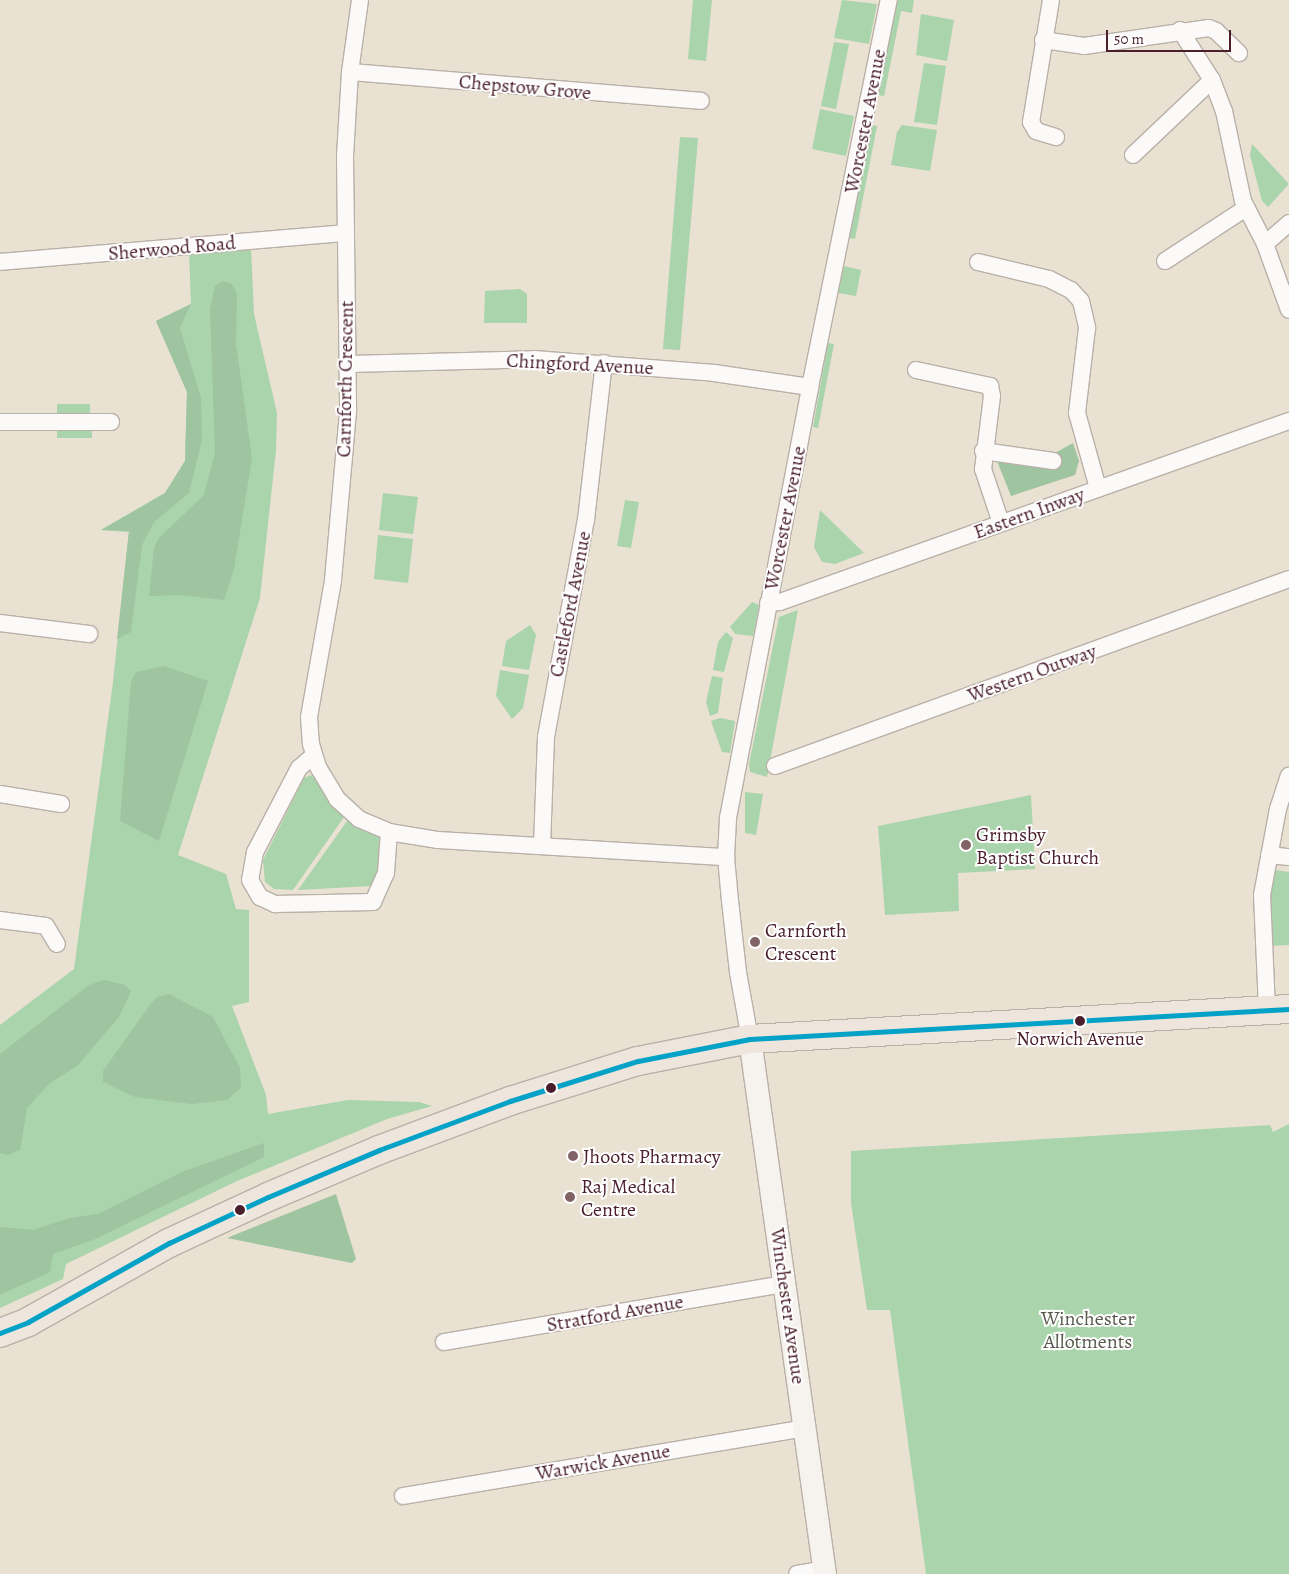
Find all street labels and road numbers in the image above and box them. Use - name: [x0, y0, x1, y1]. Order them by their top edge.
- street label: Worcester Avenue: [839, 47, 891, 195]
- street label: Chepstow Grove: [458, 69, 592, 105]
- street label: Sherwood Road: [107, 230, 237, 266]
- street label: Carnforth Crescent: [332, 300, 358, 458]
- street label: Chingford Avenue: [506, 348, 654, 380]
- street label: Worcester Avenue: [759, 444, 811, 592]
- street label: Eastern Inway: [970, 482, 1088, 544]
- street label: Castleford Avenue: [544, 529, 596, 679]
- street label: Western Outway: [964, 639, 1100, 707]
- street label: Winchester Avenue: [765, 1226, 811, 1386]
- street label: Stratford Avenue: [545, 1289, 685, 1337]
- street label: Warwick Avenue: [534, 1438, 672, 1486]

